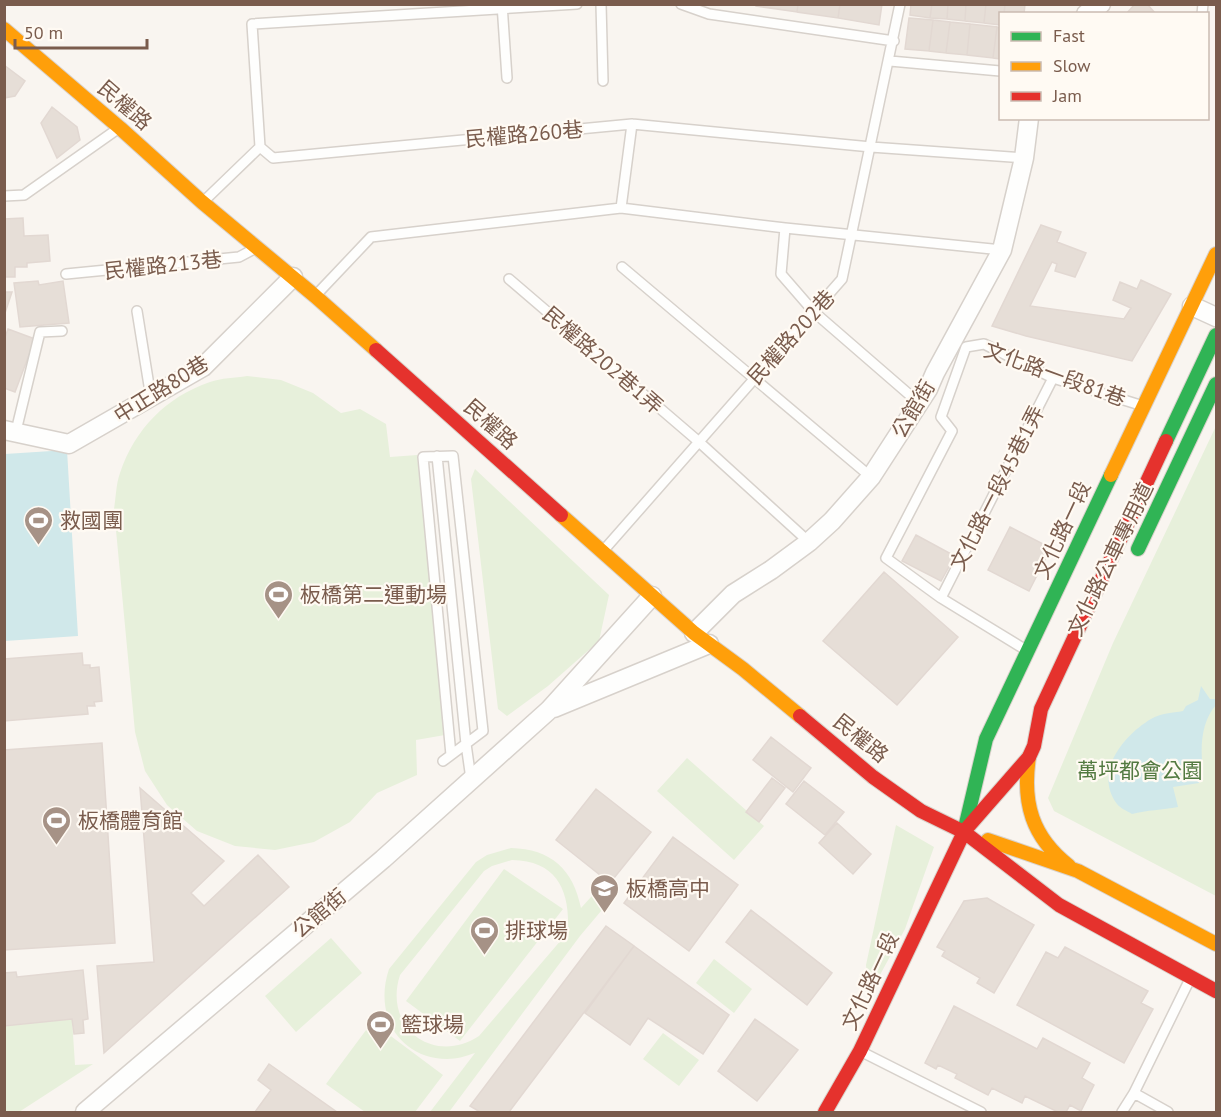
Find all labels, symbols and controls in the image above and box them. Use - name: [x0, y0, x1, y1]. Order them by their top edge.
- scale bar: [15, 12, 147, 50]
- legend: [999, 12, 1209, 120]
- text: 50 m: [24, 21, 63, 44]
- text: Fast: [1053, 24, 1085, 47]
- text: Slow: [1053, 54, 1091, 77]
- street label: 民權路: [92, 74, 158, 136]
- text: Jam: [1052, 84, 1082, 107]
- street label: 民權路260巷: [464, 115, 584, 153]
- street label: 民權路213巷: [103, 245, 223, 285]
- street label: 民權路202巷: [741, 284, 841, 390]
- street label: 民權路202巷1弄: [537, 300, 669, 420]
- street label: 文化路一段81巷: [980, 336, 1130, 412]
- street label: 中正路80巷: [109, 349, 213, 429]
- street label: 公館街: [885, 375, 941, 443]
- street label: 民權路: [459, 393, 523, 455]
- street label: 文化路一段45巷1弄: [944, 401, 1050, 575]
- street label: 文化路一段: [1028, 477, 1096, 583]
- street label: 文化路公車專用道: [1061, 478, 1159, 640]
- sports icon: 救國團: [23, 504, 55, 546]
- place label: 救國團: [60, 507, 123, 534]
- sports icon: 板橋第二運動場: [263, 578, 295, 620]
- place label: 板橋第二運動場: [300, 581, 447, 608]
- street label: 民權路: [828, 708, 894, 768]
- park label: 萬坪都會公園: [1077, 757, 1203, 784]
- sports icon: 板橋體育館: [41, 804, 73, 846]
- place label: 板橋體育館: [78, 807, 183, 834]
- school or university icon: 板橋高中: [589, 872, 621, 914]
- place label: 板橋高中: [626, 875, 710, 902]
- street label: 公館街: [286, 882, 352, 944]
- sports icon: 排球場: [468, 914, 500, 956]
- place label: 排球場: [505, 917, 568, 944]
- street label: 文化路一段: [836, 928, 904, 1034]
- sports icon: 籃球場: [364, 1008, 396, 1050]
- place label: 籃球場: [401, 1011, 464, 1038]

